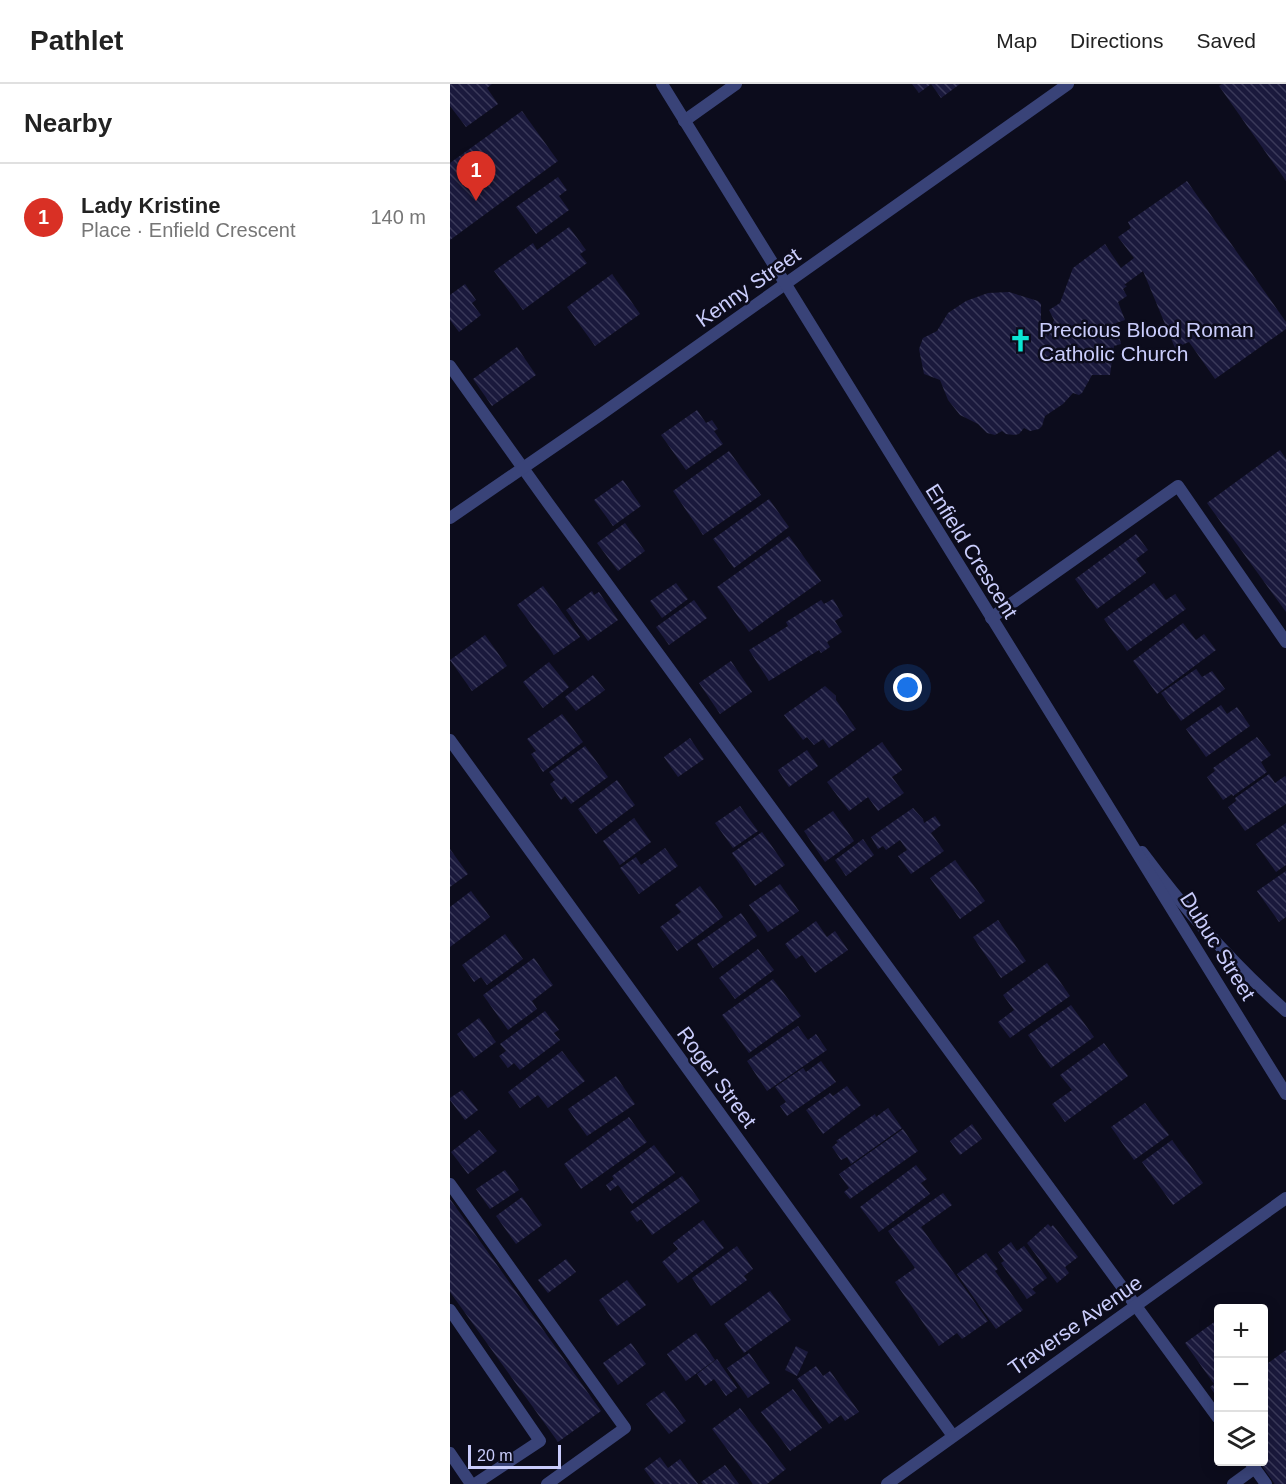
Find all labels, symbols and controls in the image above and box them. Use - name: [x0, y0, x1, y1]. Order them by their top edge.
- text: Pathlet: [30, 25, 123, 56]
- text: Map: [996, 29, 1037, 52]
- text: Directions: [1070, 29, 1163, 52]
- text: Saved: [1196, 29, 1256, 52]
- text: Nearby: [24, 108, 112, 138]
- pin: 1: [456, 152, 496, 201]
- text: Lady Kristine: [81, 193, 220, 218]
- text: 1: [38, 206, 49, 228]
- text: 140 m: [370, 206, 426, 228]
- text: Place · Enfield Crescent: [81, 219, 296, 241]
- street label: Kenny Street: [692, 243, 804, 331]
- place label: Precious Blood Roman Catholic Church: [1039, 318, 1254, 365]
- church icon: Precious Blood Roman Catholic Church: [1008, 328, 1034, 354]
- street label: Enfield Crescent: [921, 480, 1023, 623]
- your location: [893, 673, 922, 702]
- street label: Dubuc Street: [1176, 888, 1260, 1004]
- street label: Roger Street: [673, 1022, 761, 1132]
- street label: Traverse Avenue: [1004, 1270, 1146, 1380]
- map controls: [1214, 1304, 1268, 1466]
- button: +: [1214, 1304, 1268, 1358]
- button: −: [1214, 1358, 1268, 1412]
- button: layers: [1214, 1412, 1268, 1466]
- scale bar: [468, 1442, 561, 1470]
- text: 20 m: [477, 1447, 513, 1464]

